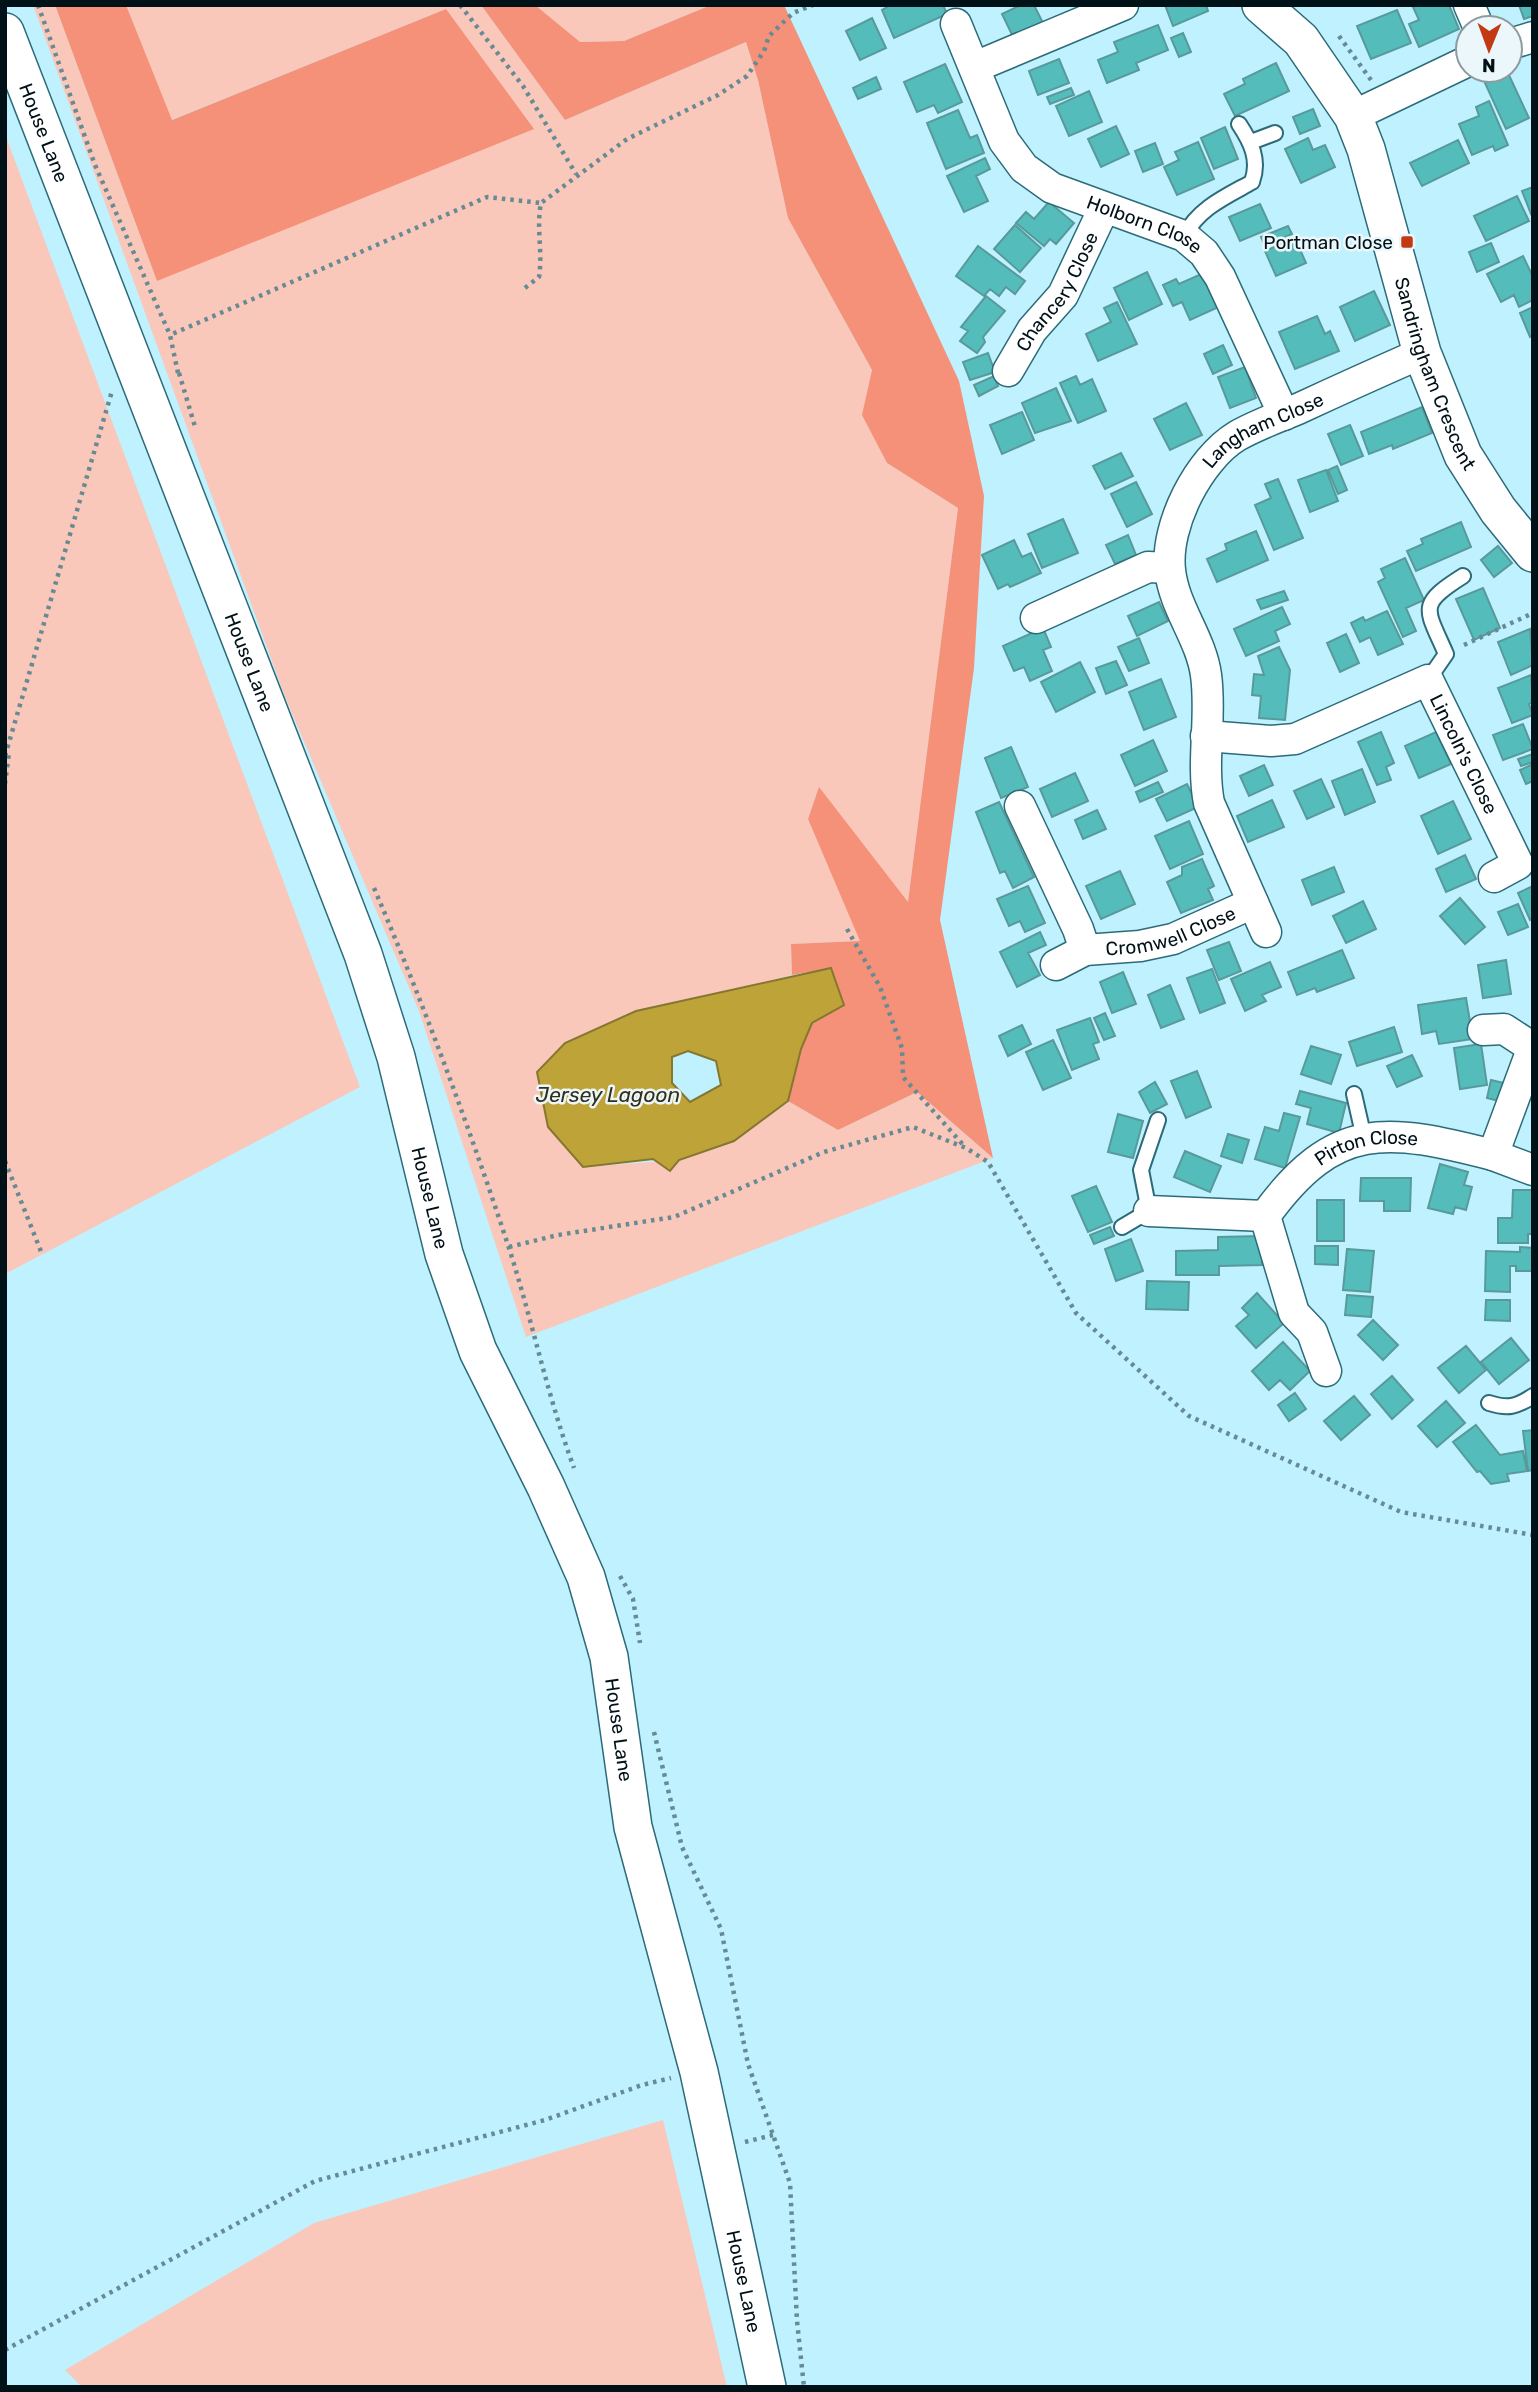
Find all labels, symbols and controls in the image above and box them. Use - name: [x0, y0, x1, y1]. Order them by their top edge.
- north arrow: [1454, 14, 1524, 84]
- text: N: [1482, 54, 1496, 77]
- street label: House Lane: [14, 80, 73, 186]
- street label: Holborn Close: [1084, 191, 1207, 259]
- street label: Chancery Close: [1011, 228, 1103, 355]
- place label: Portman Close: [1263, 231, 1393, 254]
- marker: Portman Close: [1399, 234, 1415, 250]
- street label: Sandringham Crescent: [1390, 275, 1481, 475]
- street label: Langham Close: [1197, 388, 1327, 473]
- street label: House Lane: [220, 610, 279, 715]
- street label: Lincoln's Close: [1425, 690, 1503, 818]
- street label: Cromwell Close: [1105, 901, 1239, 960]
- water label: Jersey Lagoon: [536, 1082, 680, 1107]
- street label: Pirton Close: [1310, 1126, 1419, 1171]
- street label: House Lane: [406, 1144, 453, 1251]
- street label: House Lane: [600, 1677, 637, 1783]
- street label: House Lane: [721, 2228, 766, 2335]

